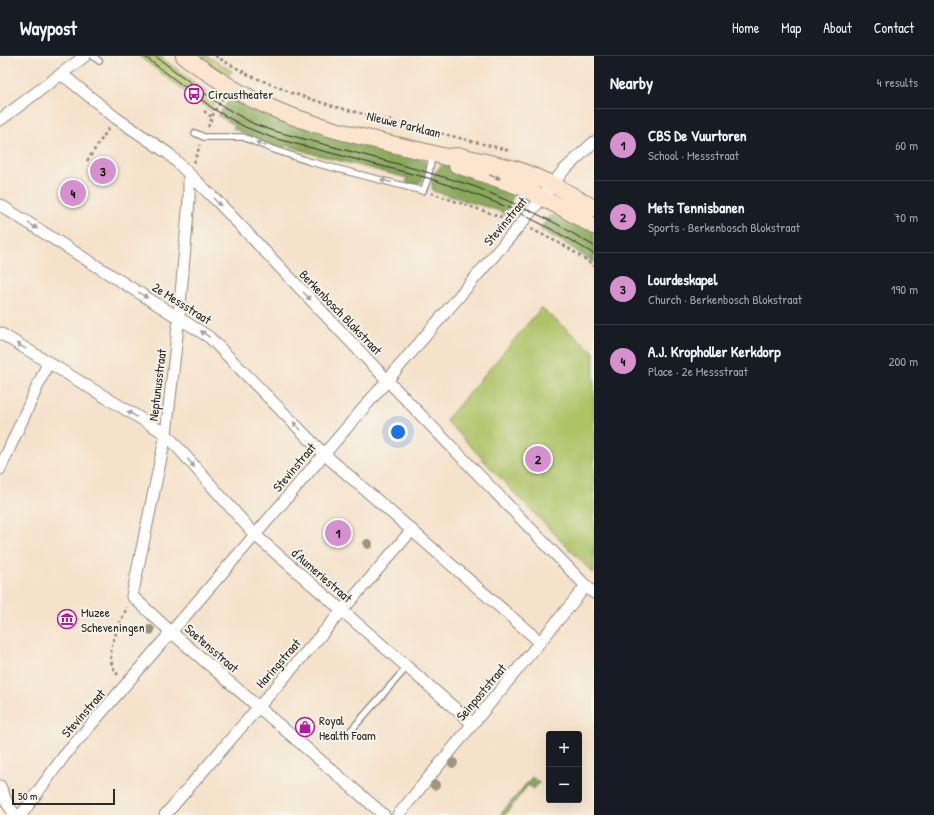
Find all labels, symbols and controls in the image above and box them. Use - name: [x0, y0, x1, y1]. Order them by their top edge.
- text: Waypost: [20, 15, 77, 41]
- text: Home: [732, 18, 759, 37]
- text: Map: [781, 18, 801, 37]
- text: About: [823, 18, 852, 37]
- text: Contact: [874, 18, 914, 37]
- text: Nearby: [610, 71, 653, 94]
- text: 4 results: [877, 73, 918, 91]
- bus stop icon: Circustheater: [183, 83, 205, 105]
- place label: Circustheater: [208, 85, 273, 103]
- street label: Nieuwe Parklaan: [365, 106, 443, 142]
- text: CBS De Vuurtoren: [648, 125, 747, 146]
- text: 1: [621, 136, 625, 154]
- text: 60 m: [895, 136, 918, 154]
- one-way arrow: [254, 141, 266, 147]
- text: School · Messstraat: [648, 146, 739, 164]
- pin: 3: [90, 156, 116, 186]
- one-way arrow: [489, 175, 501, 181]
- pin: 4: [60, 178, 86, 208]
- one-way arrow: [379, 178, 391, 184]
- street label: Stevinstraat: [479, 192, 531, 249]
- one-way arrow: [212, 197, 222, 207]
- text: Mets Tennisbanen: [648, 197, 745, 218]
- text: 2: [620, 208, 626, 226]
- text: 70 m: [894, 208, 918, 226]
- text: Sports · Berkenbosch Blokstraat: [648, 218, 800, 236]
- one-way arrow: [28, 222, 38, 230]
- street label: Berkenbosch Blokstraat: [296, 265, 387, 359]
- text: Lourdeskapel: [648, 269, 717, 290]
- street label: 2e Messstraat: [149, 278, 215, 328]
- text: 3: [620, 280, 626, 298]
- text: 190 m: [891, 280, 918, 298]
- text: Church · Berkenbosch Blokstraat: [648, 290, 802, 308]
- one-way arrow: [138, 291, 148, 299]
- one-way arrow: [302, 291, 312, 301]
- one-way arrow: [200, 330, 210, 338]
- text: A.J. Kropholler Kerkdorp: [648, 341, 781, 362]
- one-way arrow: [15, 343, 27, 350]
- street label: Neptunusstraat: [144, 347, 170, 422]
- text: 4: [621, 352, 625, 370]
- text: 200 m: [888, 352, 918, 370]
- text: Place · 2e Messstraat: [648, 362, 748, 380]
- one-way arrow: [127, 410, 137, 418]
- one-way arrow: [292, 421, 302, 431]
- your location: [388, 422, 408, 442]
- street label: Stevinstraat: [268, 438, 320, 495]
- pin: 2: [525, 444, 551, 474]
- one-way arrow: [187, 458, 196, 469]
- pin: 1: [325, 518, 351, 548]
- street label: d'Aumeriestraat: [288, 544, 357, 607]
- place label: Muzee Scheveningen: [81, 603, 145, 636]
- museum icon: Muzee Scheveningen: [56, 608, 78, 630]
- street label: Soetensstraat: [181, 620, 243, 677]
- street label: Haringstraat: [252, 634, 305, 692]
- street label: Seinpoststraat: [452, 659, 511, 724]
- street label: Stevinstraat: [57, 685, 109, 741]
- place label: Royal Health Foam: [319, 711, 376, 744]
- shop icon: Royal Health Foam: [294, 716, 316, 738]
- map controls: [546, 731, 582, 803]
- button: +: [546, 731, 582, 767]
- button: −: [546, 767, 582, 803]
- scale bar: [12, 787, 115, 806]
- text: 50 m: [18, 789, 38, 803]

